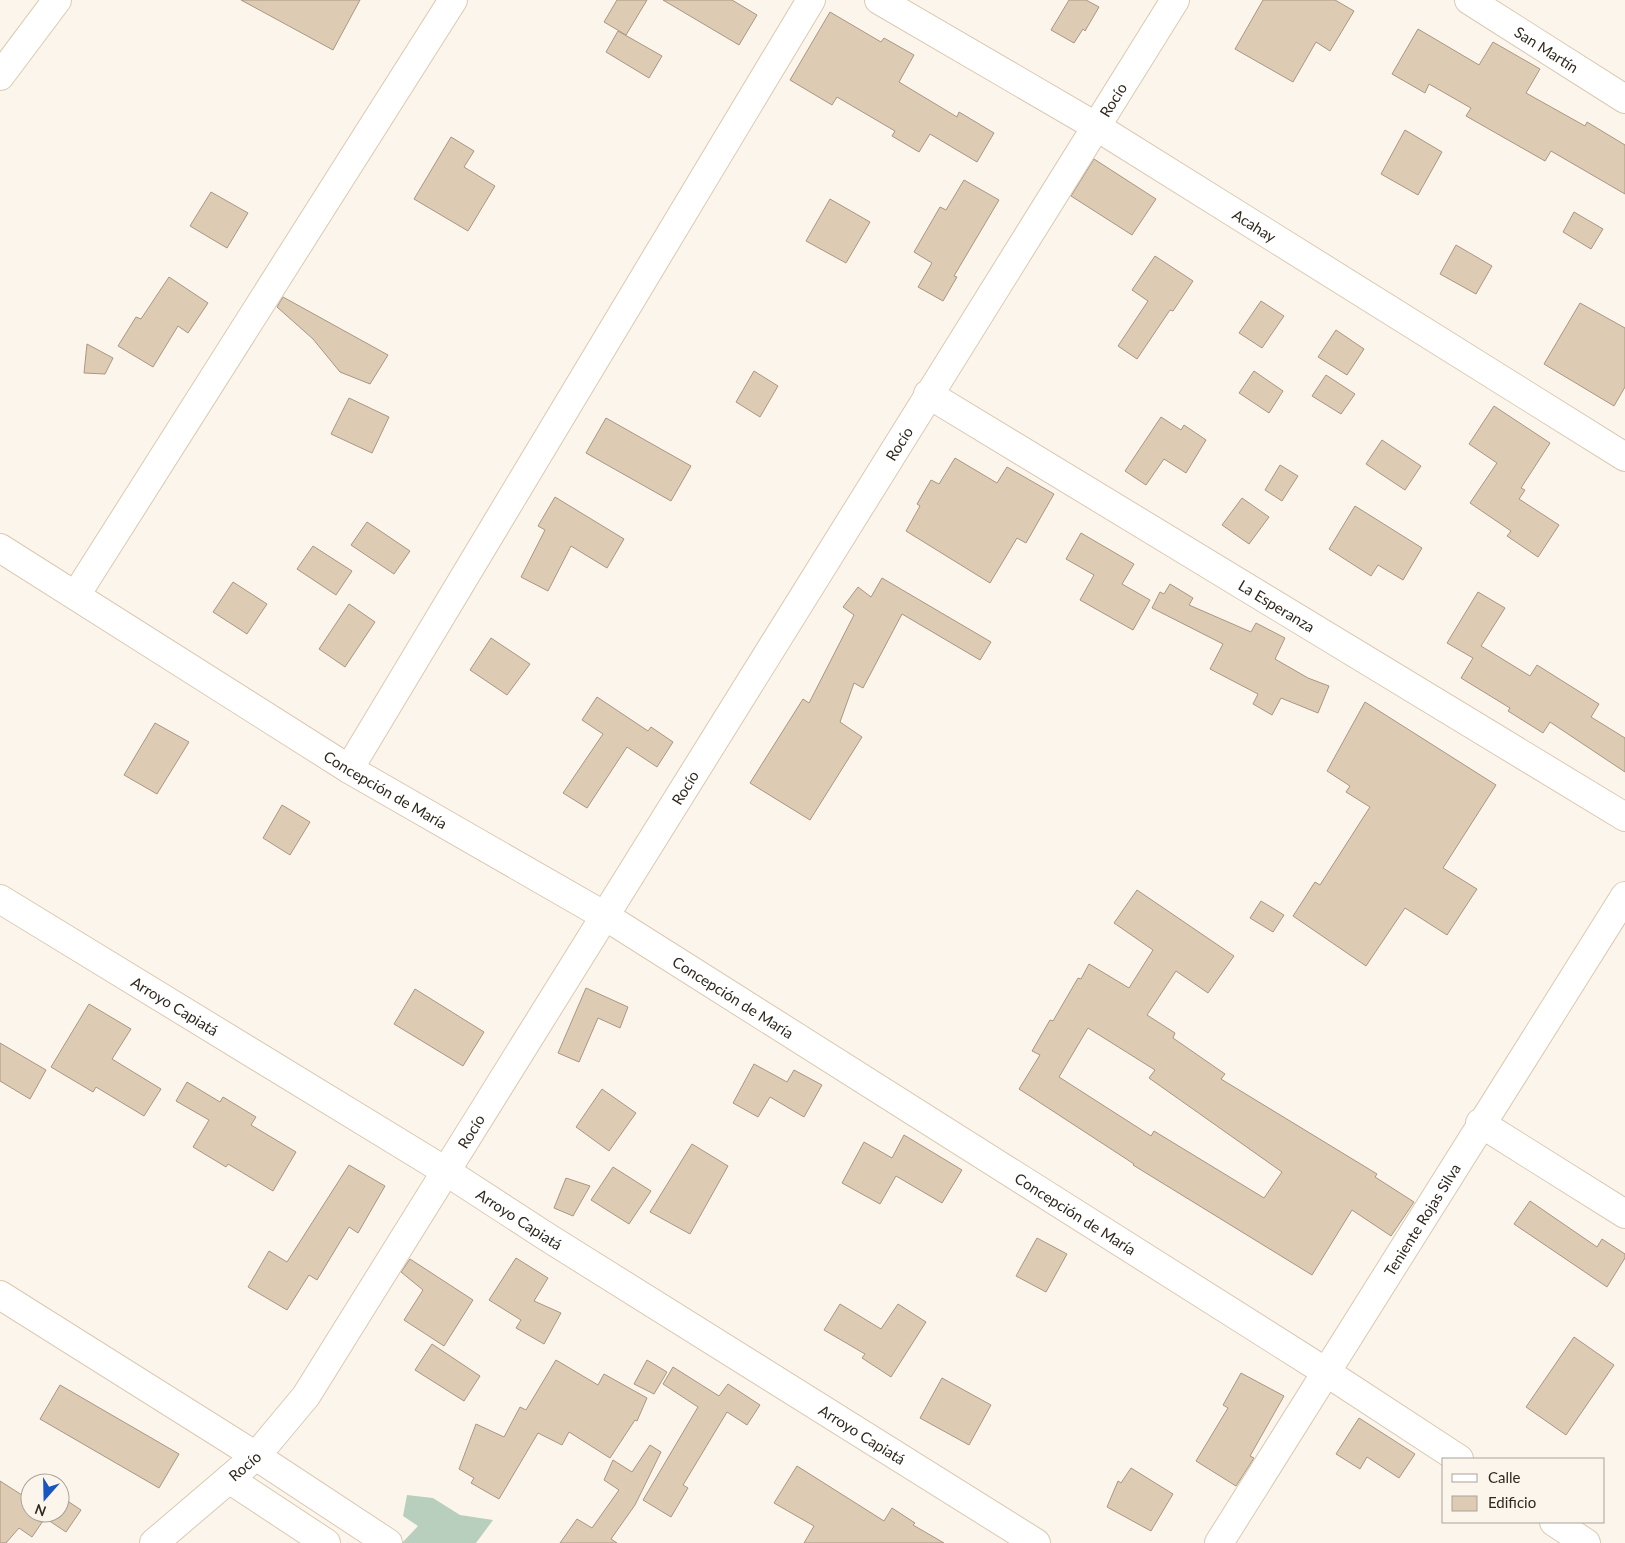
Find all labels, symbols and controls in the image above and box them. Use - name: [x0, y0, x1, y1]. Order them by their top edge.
- street label: San Martín: [1511, 22, 1582, 76]
- street label: Rocío: [1096, 79, 1130, 120]
- street label: Acahay: [1229, 205, 1280, 246]
- street label: Rocío: [882, 423, 916, 464]
- street label: La Esperanza: [1235, 576, 1318, 636]
- street label: Concepción de María: [321, 746, 450, 832]
- street label: Rocío: [667, 767, 702, 808]
- street label: Concepción de María: [669, 952, 797, 1042]
- street label: Arroyo Capiatá: [128, 972, 222, 1039]
- street label: Rocío: [453, 1111, 488, 1152]
- street label: Teniente Rojas Silva: [1380, 1160, 1464, 1279]
- street label: Concepción de María: [1012, 1169, 1139, 1258]
- street label: Arroyo Capiatá: [473, 1185, 566, 1253]
- street label: Arroyo Capiatá: [816, 1401, 909, 1468]
- street label: Rocío: [225, 1447, 264, 1485]
- legend: [1442, 1458, 1605, 1523]
- text: Calle: [1488, 1468, 1521, 1486]
- north arrow: [20, 1473, 70, 1523]
- text: Edificio: [1488, 1493, 1536, 1511]
- text: N: [32, 1501, 48, 1521]

